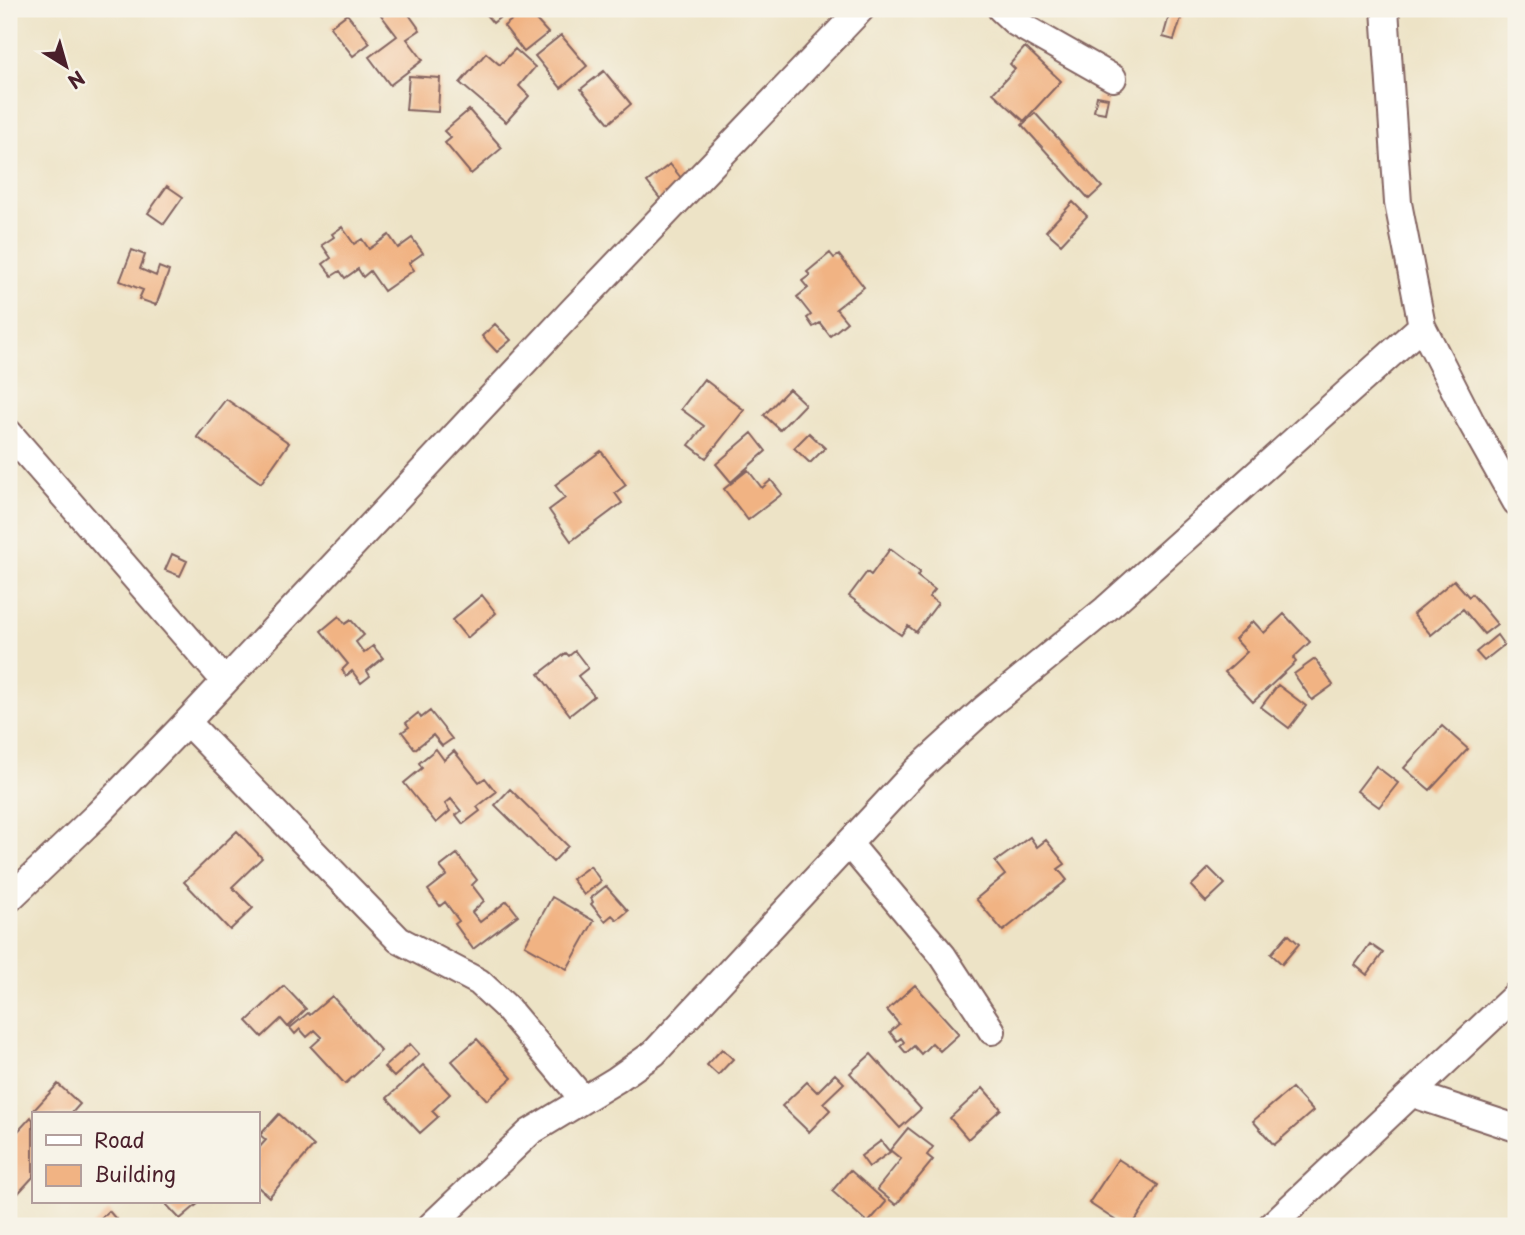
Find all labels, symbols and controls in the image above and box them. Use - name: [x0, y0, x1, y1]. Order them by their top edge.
- north arrow: [32, 32, 102, 102]
- text: N: [62, 65, 91, 96]
- legend: [32, 1112, 259, 1204]
- text: Road: [94, 1123, 145, 1155]
- text: Building: [94, 1157, 176, 1189]

